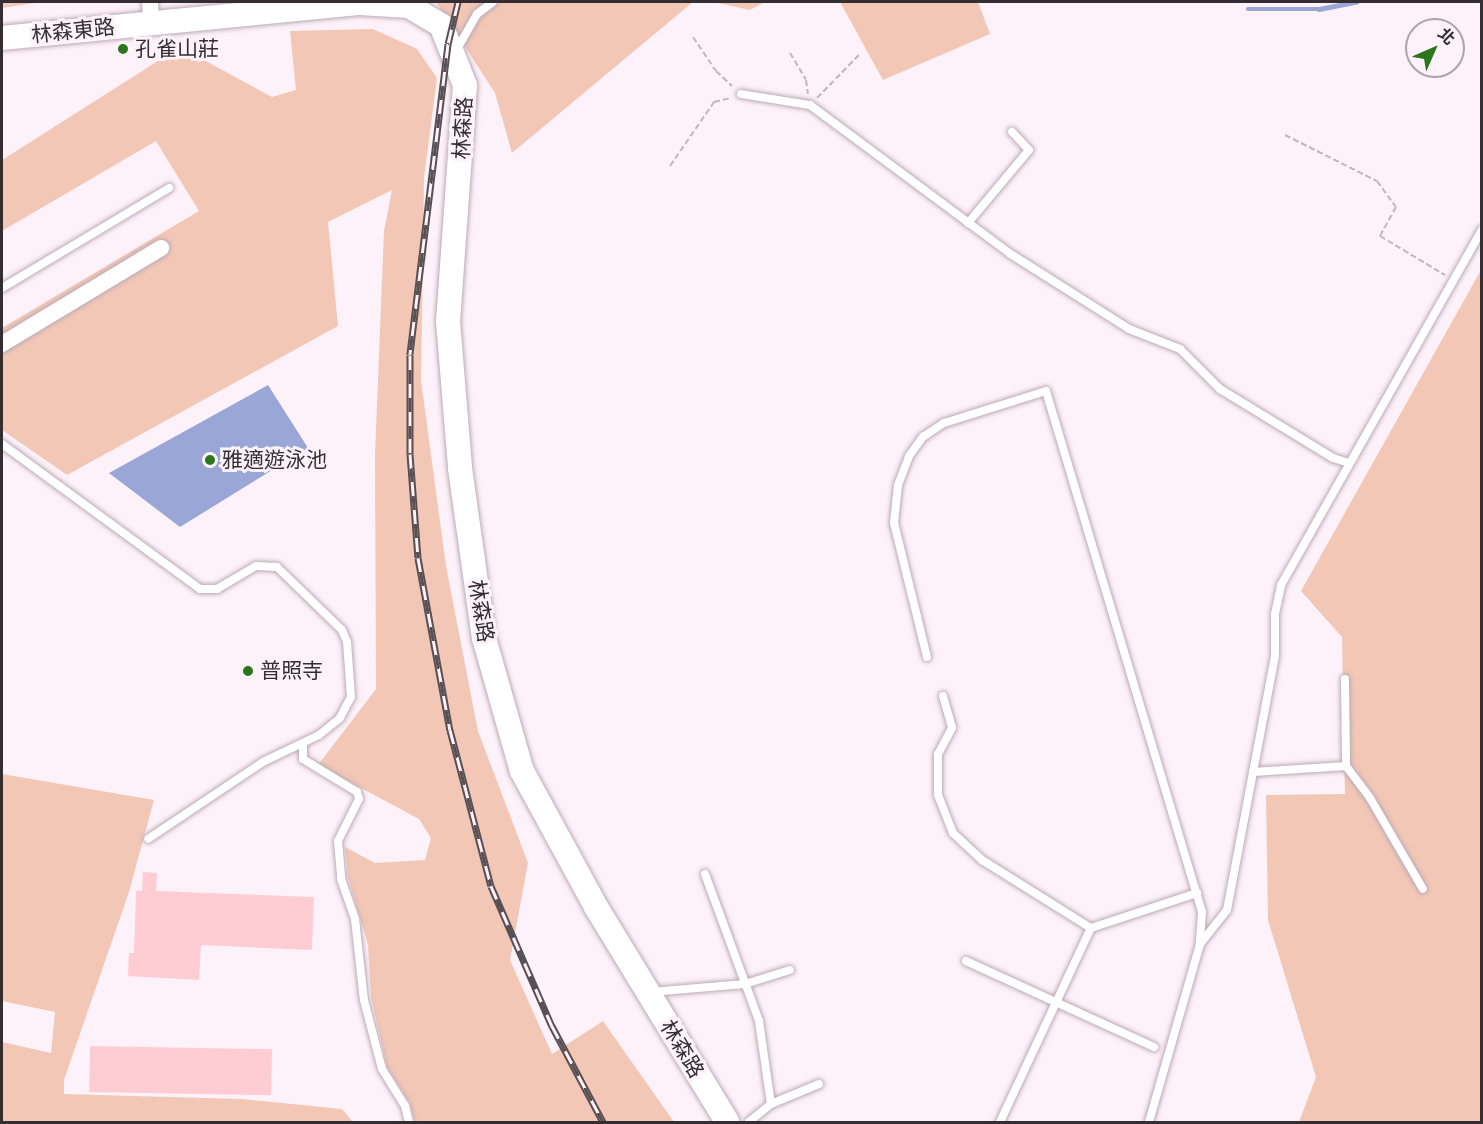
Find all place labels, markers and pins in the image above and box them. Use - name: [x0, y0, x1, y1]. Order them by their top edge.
- place label: 孔雀山莊: [135, 36, 219, 62]
- marker: 孔雀山莊: [116, 42, 130, 56]
- place label: 雅適遊泳池: [222, 447, 327, 473]
- marker: 雅適遊泳池: [203, 453, 217, 467]
- place label: 普照寺: [260, 658, 323, 684]
- marker: 普照寺: [241, 664, 255, 678]

